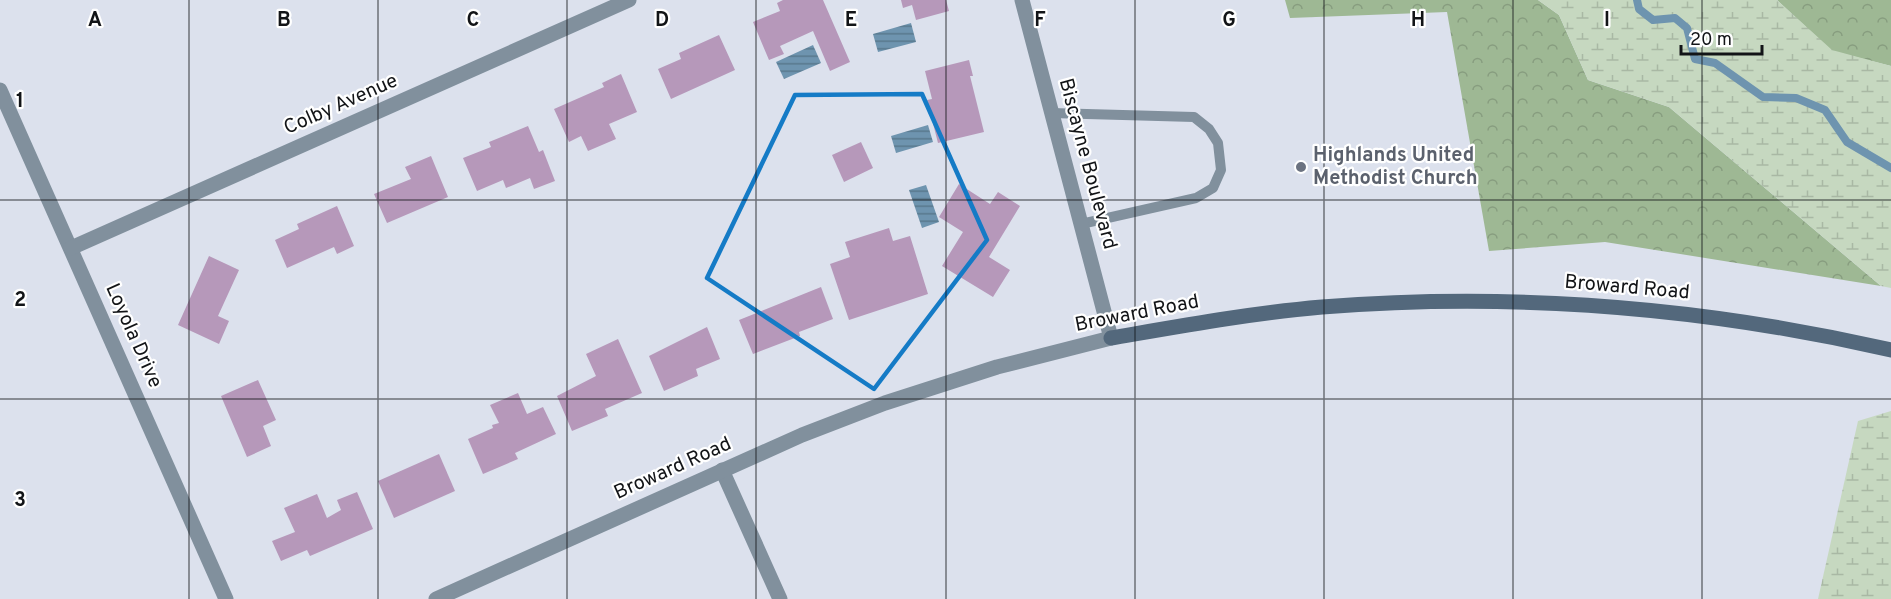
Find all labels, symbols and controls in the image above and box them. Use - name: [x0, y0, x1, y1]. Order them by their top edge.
- text: A: [88, 8, 102, 34]
- text: B: [277, 8, 291, 34]
- text: C: [467, 8, 479, 34]
- text: D: [655, 8, 669, 34]
- text: E: [845, 8, 857, 34]
- text: F: [1034, 8, 1046, 34]
- text: G: [1222, 8, 1236, 34]
- text: H: [1411, 8, 1425, 34]
- text: I: [1604, 8, 1610, 34]
- scale bar: [1681, 18, 1762, 56]
- text: 20 m: [1690, 29, 1732, 52]
- street label: Colby Avenue: [280, 68, 402, 142]
- street label: Biscayne Boulevard: [1052, 76, 1122, 252]
- text: 1: [16, 89, 24, 115]
- place label: Highlands United Methodist Church: [1313, 143, 1478, 192]
- marker: Highlands United Methodist Church: [1294, 160, 1308, 174]
- street label: Broward Road: [1563, 270, 1691, 306]
- street label: Loyola Drive: [98, 280, 168, 392]
- text: 2: [14, 288, 26, 314]
- street label: Broward Road: [1073, 289, 1201, 339]
- street label: Broward Road: [610, 432, 736, 506]
- text: 3: [14, 488, 26, 514]

